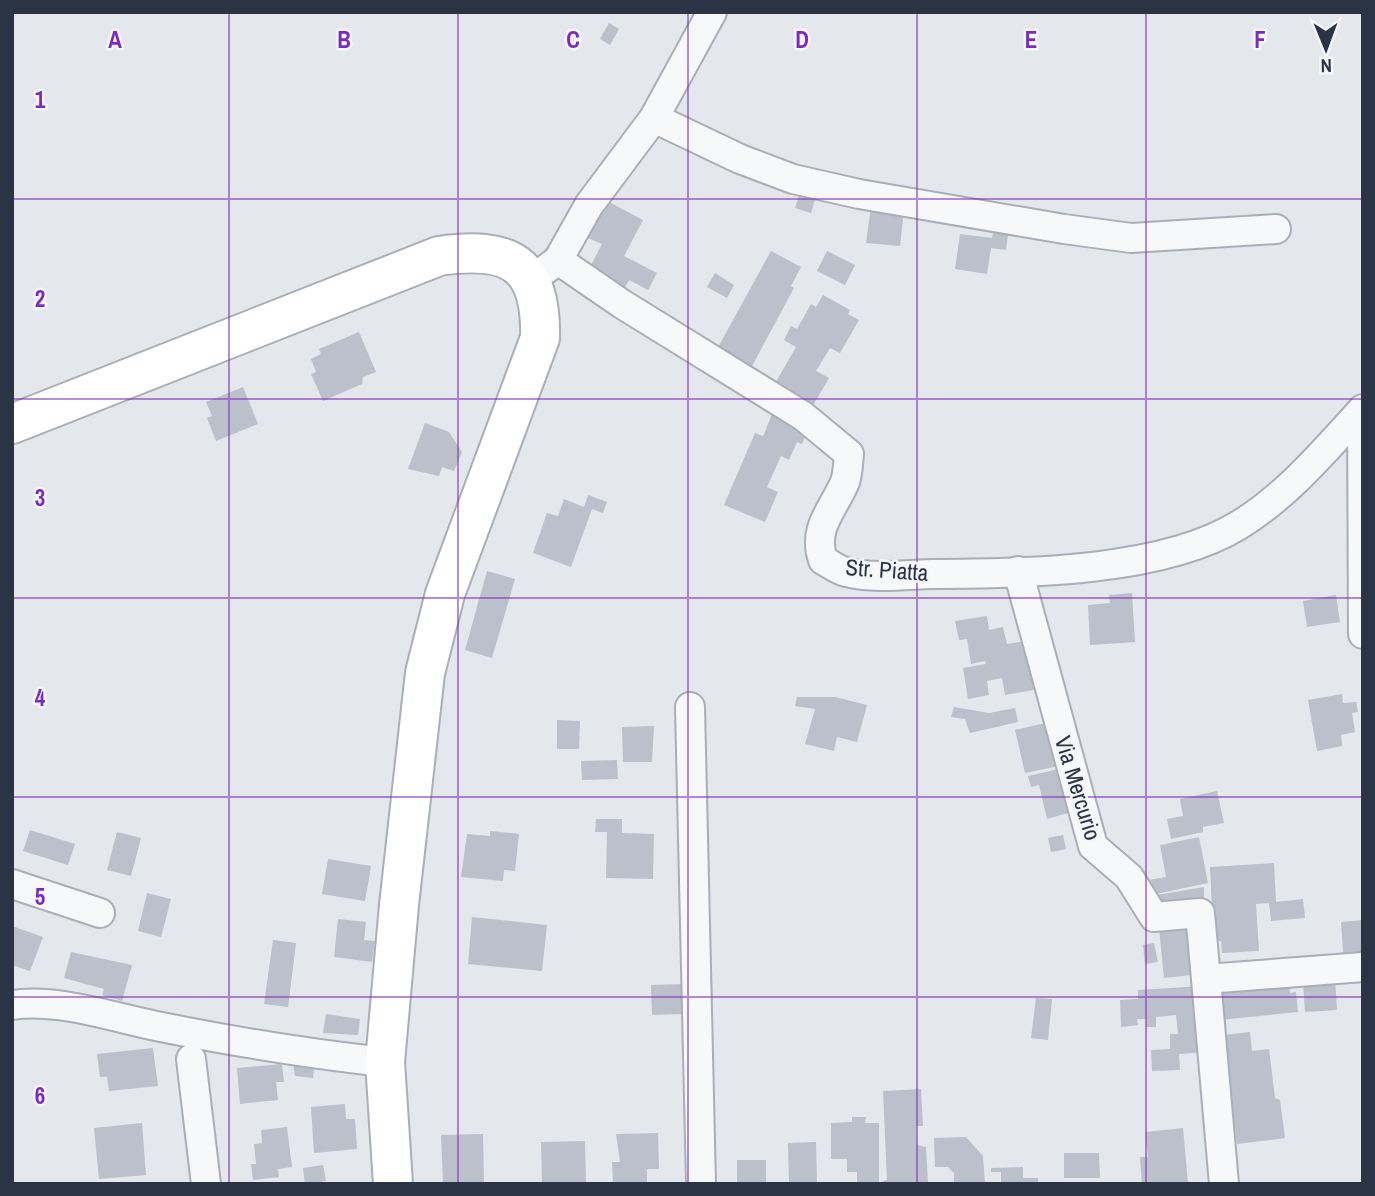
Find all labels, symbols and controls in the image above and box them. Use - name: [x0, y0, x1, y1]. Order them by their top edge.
- north arrow: [1291, 14, 1361, 84]
- text: A: [108, 24, 122, 55]
- text: B: [337, 24, 351, 55]
- text: C: [566, 24, 580, 55]
- text: D: [795, 24, 809, 55]
- text: E: [1025, 24, 1037, 55]
- text: F: [1254, 24, 1266, 55]
- text: N: [1320, 53, 1332, 79]
- text: 1: [35, 84, 46, 115]
- text: 2: [35, 283, 45, 314]
- text: 3: [35, 482, 45, 513]
- street label: Str. Piatta: [845, 551, 930, 588]
- text: 4: [35, 682, 46, 713]
- street label: Via Mercurio: [1048, 732, 1109, 844]
- text: 5: [35, 881, 45, 912]
- text: 6: [35, 1080, 45, 1111]

